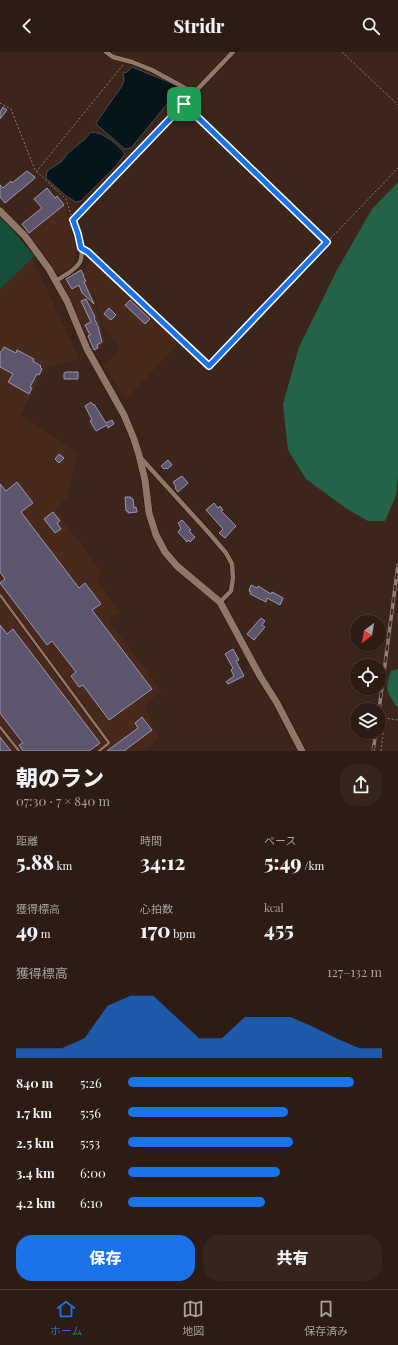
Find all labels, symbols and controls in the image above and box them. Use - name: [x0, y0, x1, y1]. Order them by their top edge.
- text: Stridr: [174, 14, 224, 38]
- icon: back: [16, 15, 38, 37]
- icon: search: [360, 15, 382, 37]
- pin: [167, 87, 201, 121]
- icon: arrive: [173, 93, 195, 115]
- north arrow: [350, 615, 386, 651]
- map controls: [350, 615, 386, 739]
- button: locate: [350, 659, 386, 695]
- button: layers: [350, 703, 386, 739]
- text: 朝のラン: [16, 762, 104, 792]
- button: share: [340, 764, 382, 806]
- text: 07:30 · 7 × 840 m: [16, 792, 110, 809]
- text: 距離: [16, 833, 38, 848]
- text: 時間: [140, 833, 162, 848]
- text: ペース: [264, 833, 296, 848]
- text: 5.88: [16, 848, 54, 875]
- text: 34:12: [140, 848, 185, 875]
- text: 5:49: [264, 848, 302, 875]
- text: km: [54, 858, 72, 873]
- text: /km: [302, 858, 324, 873]
- text: kcal: [264, 900, 284, 915]
- text: 獲得標高: [16, 901, 60, 916]
- text: 心拍数: [140, 901, 173, 916]
- text: 455: [264, 915, 294, 942]
- text: 49: [16, 916, 38, 943]
- text: 170: [140, 916, 170, 943]
- text: m: [38, 926, 51, 941]
- text: bpm: [170, 926, 196, 941]
- text: 127–132 m: [327, 963, 382, 980]
- text: 獲得標高: [16, 964, 68, 981]
- text: 840 m: [16, 1074, 53, 1091]
- text: 5:26: [80, 1074, 102, 1091]
- text: 1.7 km: [16, 1104, 52, 1121]
- text: 5:56: [80, 1104, 101, 1121]
- text: 2.5 km: [16, 1134, 54, 1151]
- text: 5:53: [80, 1134, 100, 1151]
- text: 3.4 km: [16, 1164, 55, 1181]
- text: 6:00: [80, 1164, 106, 1181]
- text: 4.2 km: [16, 1194, 55, 1211]
- text: 6:10: [80, 1194, 103, 1211]
- button: 保存: [16, 1235, 195, 1281]
- button: 共有: [203, 1235, 382, 1281]
- tab: ホーム: [50, 1298, 83, 1338]
- tab: 地図: [182, 1298, 204, 1338]
- tab: 保存済み: [304, 1298, 348, 1338]

